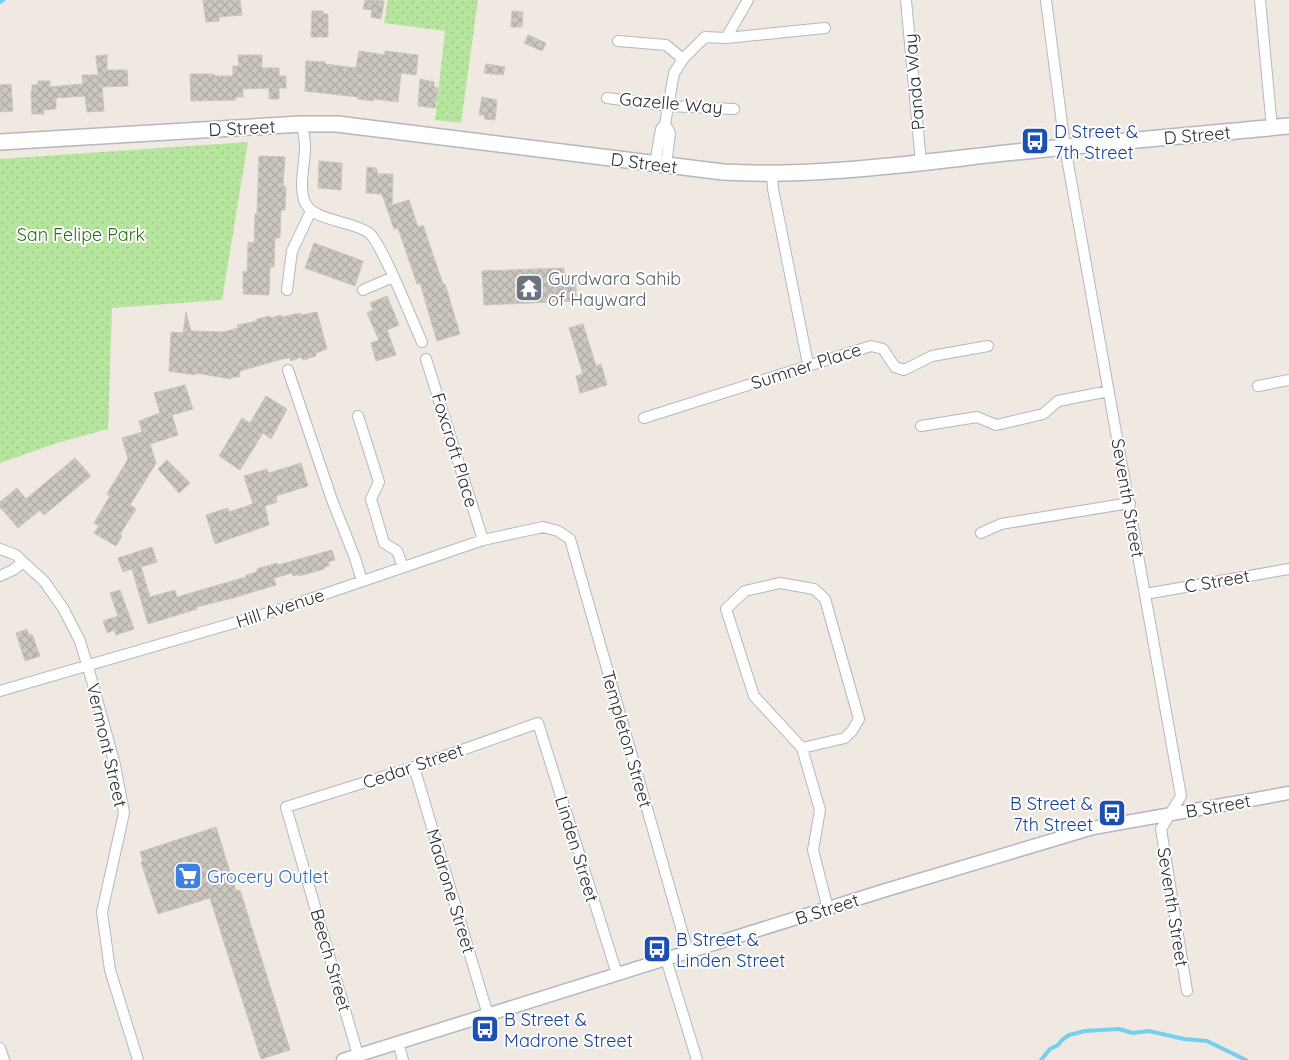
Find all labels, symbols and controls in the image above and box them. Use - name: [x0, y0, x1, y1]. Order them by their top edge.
- street label: Panda Way: [898, 33, 930, 131]
- street label: Gazelle Way: [618, 87, 724, 119]
- street label: D Street: [208, 115, 276, 141]
- place label: D Street & 7th Street: [1054, 120, 1138, 164]
- street label: D Street: [1163, 121, 1231, 149]
- bus stop icon: D Street & 7th Street: [1020, 126, 1050, 156]
- street label: D Street: [609, 147, 679, 179]
- park label: San Felipe Park: [17, 223, 145, 246]
- place label: Gurdwara Sahib of Hayward: [548, 267, 681, 311]
- temple icon: Gurdwara Sahib of Hayward: [514, 273, 544, 303]
- street label: Sumner Place: [748, 337, 864, 395]
- street label: Foxcroft Place: [427, 390, 483, 510]
- street label: Seventh Street: [1106, 437, 1150, 559]
- street label: C Street: [1183, 564, 1251, 598]
- street label: Hill Avenue: [233, 583, 327, 633]
- street label: Templeton Street: [596, 668, 658, 810]
- street label: Vermont Street: [82, 681, 132, 809]
- street label: Cedar Street: [360, 738, 466, 794]
- street label: B Street: [1184, 789, 1252, 823]
- place label: B Street & 7th Street: [1010, 792, 1093, 836]
- street label: Linden Street: [550, 793, 604, 905]
- bus stop icon: B Street & 7th Street: [1097, 798, 1127, 828]
- street label: Madrone Street: [421, 826, 481, 956]
- street label: Seventh Street: [1152, 846, 1194, 968]
- supermarket icon: Grocery Outlet: [173, 861, 203, 891]
- place label: Grocery Outlet: [207, 865, 329, 888]
- street label: B Street: [792, 888, 862, 930]
- street label: Beech Street: [305, 906, 357, 1014]
- place label: B Street & Linden Street: [676, 928, 785, 972]
- bus stop icon: B Street & Linden Street: [642, 934, 672, 964]
- place label: B Street & Madrone Street: [504, 1008, 633, 1052]
- bus stop icon: B Street & Madrone Street: [470, 1014, 500, 1044]

